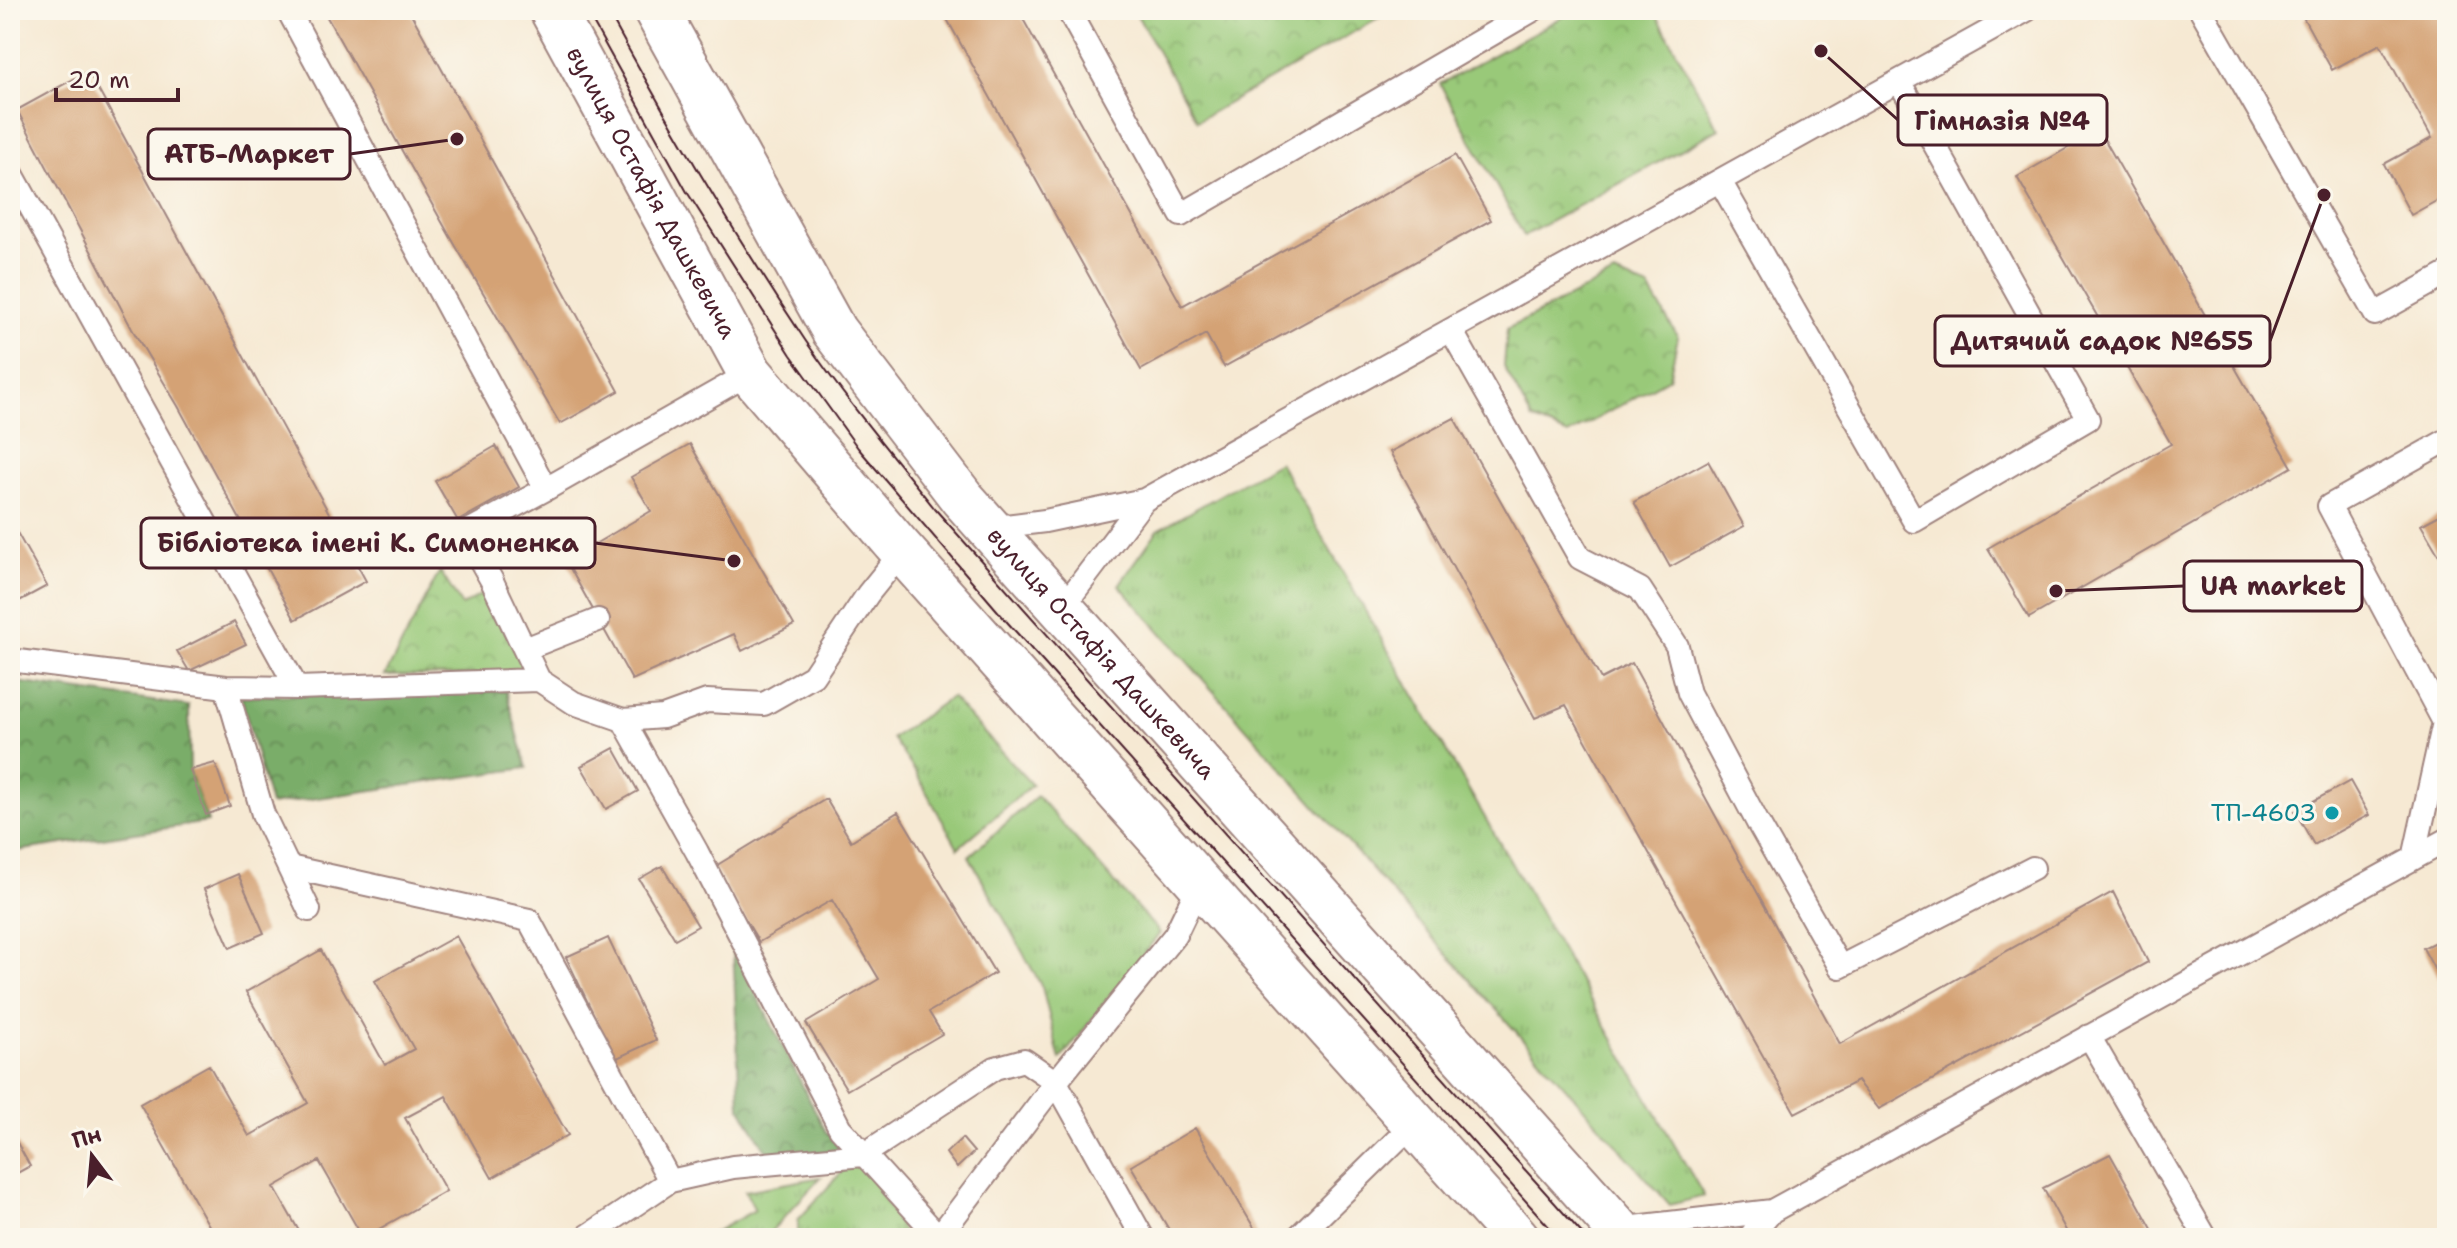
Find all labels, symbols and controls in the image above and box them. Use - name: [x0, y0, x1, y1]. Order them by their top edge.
- street label: вулиця Остафія Дашкевича: [559, 41, 744, 345]
- scale bar: [56, 52, 178, 102]
- text: 20 m: [68, 64, 130, 96]
- callout: Гімназія №4: [1898, 95, 2107, 145]
- text: Гімназія №4: [1914, 103, 2090, 138]
- callout: АТБ-Маркет: [148, 129, 350, 179]
- text: АТБ-Маркет: [164, 136, 334, 171]
- callout: Дитячий садок №655: [1935, 316, 2270, 366]
- text: Дитячий садок №655: [1951, 323, 2253, 358]
- callout: Бібліотека імені К. Симоненка: [141, 518, 595, 568]
- street label: вулиця Остафія Дашкевича: [980, 520, 1223, 786]
- text: Бібліотека імені К. Симоненка: [157, 525, 579, 560]
- callout: UA market: [2184, 561, 2362, 611]
- text: UA market: [2200, 568, 2346, 603]
- place label: ТП-4603: [2211, 797, 2316, 829]
- marker: ТП-4603: [2323, 804, 2341, 822]
- north arrow: [52, 1116, 132, 1196]
- text: Пн: [69, 1119, 105, 1155]

